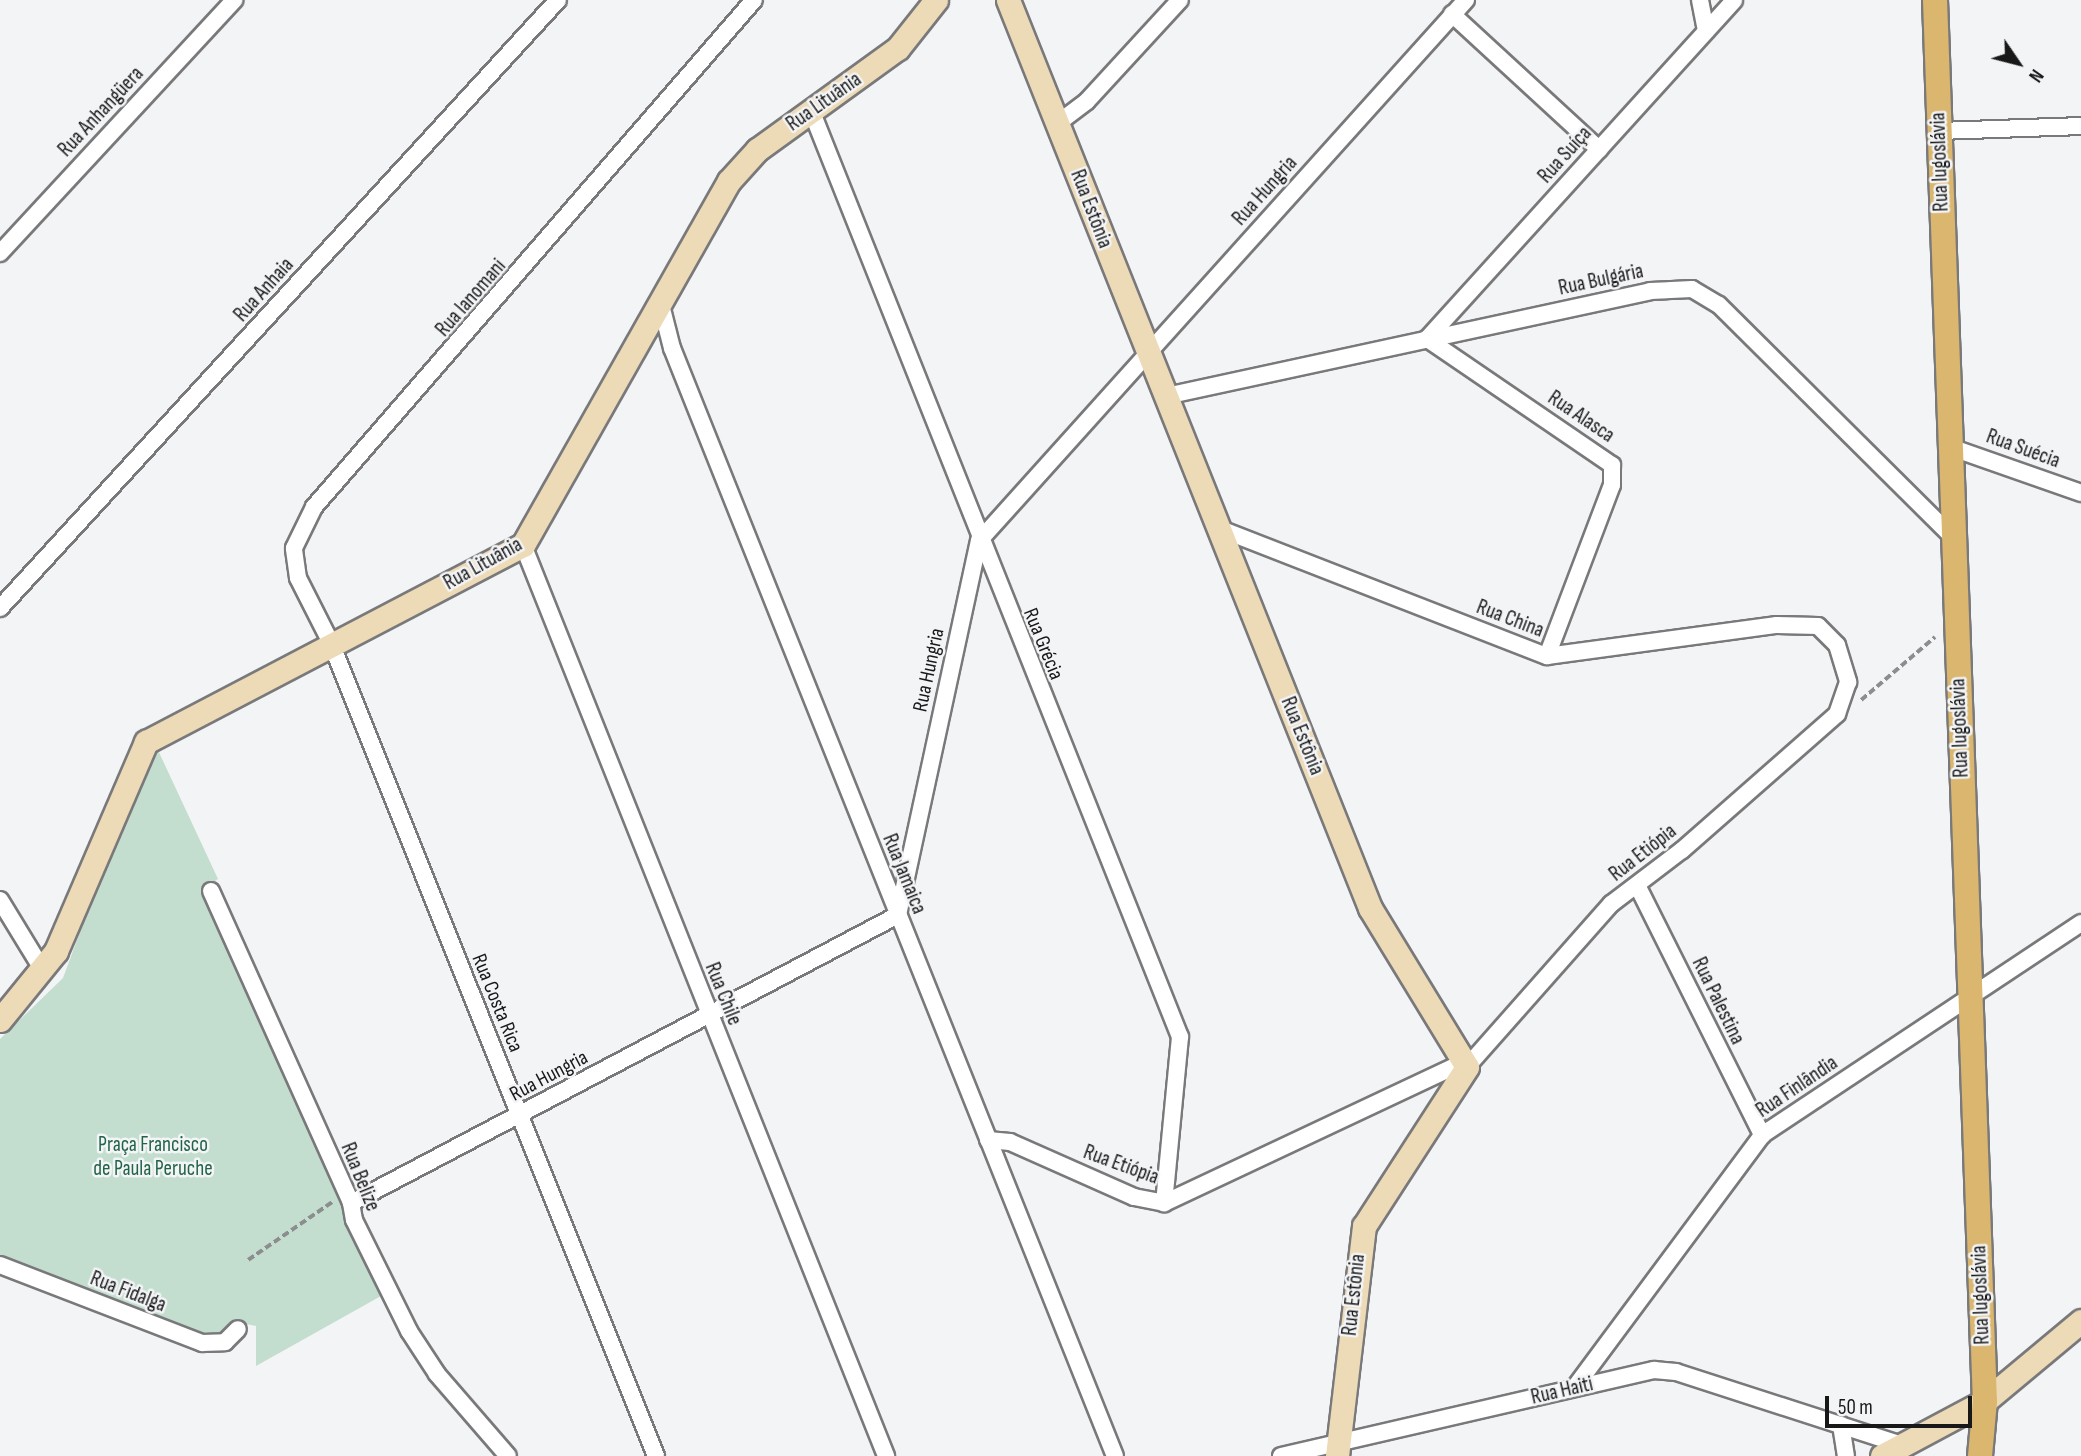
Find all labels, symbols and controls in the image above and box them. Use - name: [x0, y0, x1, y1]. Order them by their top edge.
- north arrow: [1983, 28, 2053, 98]
- street label: Rua Anhangüera: [53, 62, 149, 162]
- text: N: [2023, 65, 2048, 86]
- street label: Rua Lituânia: [782, 67, 866, 137]
- street label: Rua Iugoslávia: [1926, 112, 1954, 212]
- street label: Rua Suíça: [1533, 121, 1597, 189]
- street label: Rua Hungria: [1227, 151, 1303, 231]
- street label: Rua Estônia: [1065, 166, 1117, 252]
- street label: Rua Anhaia: [229, 253, 299, 327]
- street label: Rua Ianomani: [431, 254, 511, 342]
- street label: Rua Bulgária: [1556, 259, 1646, 301]
- street label: Rua Alasca: [1543, 386, 1619, 448]
- street label: Rua Suécia: [1983, 424, 2063, 474]
- street label: Rua Lituânia: [439, 532, 527, 596]
- street label: Rua China: [1473, 595, 1547, 643]
- street label: Rua Grécia: [1017, 605, 1069, 683]
- street label: Rua Hungria: [908, 626, 950, 714]
- street label: Rua Iugoslávia: [1946, 678, 1974, 778]
- street label: Rua Estônia: [1275, 693, 1329, 779]
- street label: Rua Etiópia: [1604, 819, 1682, 887]
- street label: Rua Jamaica: [877, 830, 931, 918]
- street label: Rua Costa Rica: [466, 950, 528, 1056]
- street label: Rua Palestina: [1686, 953, 1750, 1049]
- street label: Rua Chile: [699, 959, 747, 1029]
- street label: Rua Hungria: [506, 1045, 592, 1107]
- street label: Rua Finlândia: [1751, 1051, 1843, 1123]
- park label: Praça Francisco de Paula Peruche: [93, 1132, 213, 1182]
- street label: Rua Belize: [335, 1139, 385, 1215]
- street label: Rua Etiópia: [1080, 1140, 1162, 1190]
- street label: Rua Iugoslávia: [1967, 1245, 1995, 1345]
- street label: Rua Estônia: [1337, 1253, 1371, 1337]
- street label: Rua Fidalga: [87, 1266, 169, 1318]
- street label: Rua Haiti: [1529, 1372, 1595, 1410]
- scale bar: [1829, 1382, 1976, 1426]
- text: 50 m: [1838, 1395, 1873, 1420]

